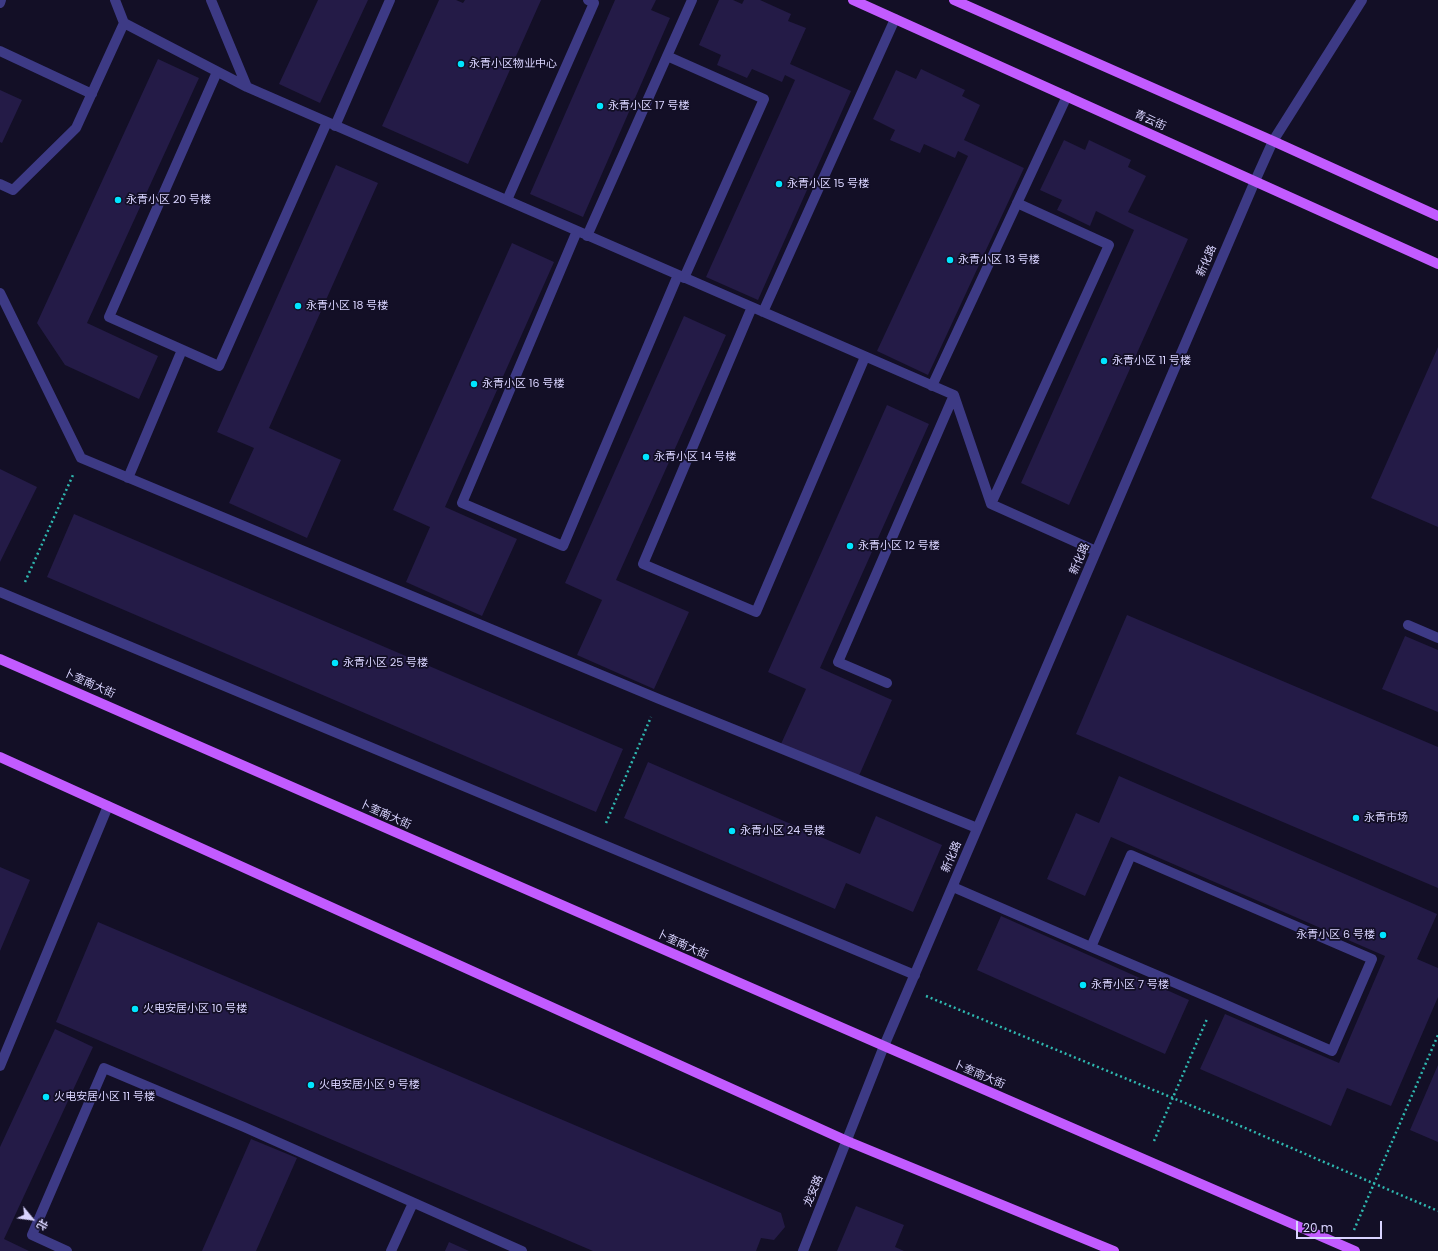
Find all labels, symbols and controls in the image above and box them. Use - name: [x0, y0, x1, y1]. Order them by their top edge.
- place label: 永青小区物业中心: [469, 57, 557, 71]
- marker: 永青小区物业中心: [456, 59, 466, 69]
- place label: 永青小区 17 号楼: [608, 99, 689, 113]
- marker: 永青小区 17 号楼: [595, 101, 605, 111]
- street label: 青云街: [1132, 108, 1168, 134]
- place label: 永青小区 15 号楼: [787, 177, 869, 191]
- marker: 永青小区 15 号楼: [774, 179, 784, 189]
- place label: 永青小区 20 号楼: [126, 193, 211, 207]
- marker: 永青小区 20 号楼: [113, 195, 123, 205]
- street label: 新化路: [1194, 243, 1220, 279]
- place label: 永青小区 13 号楼: [958, 253, 1040, 267]
- marker: 永青小区 13 号楼: [945, 255, 955, 265]
- place label: 永青小区 18 号楼: [306, 299, 388, 313]
- marker: 永青小区 18 号楼: [293, 301, 303, 311]
- place label: 永青小区 11 号楼: [1112, 354, 1191, 368]
- marker: 永青小区 11 号楼: [1099, 356, 1109, 366]
- place label: 永青小区 16 号楼: [482, 377, 564, 391]
- marker: 永青小区 16 号楼: [469, 379, 479, 389]
- place label: 永青小区 14 号楼: [654, 450, 736, 464]
- marker: 永青小区 14 号楼: [641, 452, 651, 462]
- place label: 永青小区 12 号楼: [858, 539, 940, 553]
- marker: 永青小区 12 号楼: [845, 541, 855, 551]
- street label: 新化路: [1067, 541, 1093, 577]
- place label: 永青小区 25 号楼: [343, 656, 428, 670]
- marker: 永青小区 25 号楼: [330, 658, 340, 668]
- street label: 卜奎南大街: [61, 667, 117, 701]
- street label: 卜奎南大街: [357, 798, 413, 832]
- place label: 永青市场: [1364, 811, 1408, 825]
- marker: 永青市场: [1351, 813, 1361, 823]
- place label: 永青小区 24 号楼: [740, 824, 825, 838]
- marker: 永青小区 24 号楼: [727, 826, 737, 836]
- street label: 新化路: [939, 839, 965, 875]
- street label: 卜奎南大街: [654, 928, 710, 962]
- place label: 永青小区 6 号楼: [1296, 928, 1375, 942]
- marker: 永青小区 6 号楼: [1378, 930, 1388, 940]
- place label: 永青小区 7 号楼: [1091, 978, 1169, 992]
- marker: 永青小区 7 号楼: [1078, 980, 1088, 990]
- place label: 火电安居小区 10 号楼: [143, 1002, 247, 1016]
- marker: 火电安居小区 10 号楼: [130, 1004, 140, 1014]
- street label: 卜奎南大街: [951, 1058, 1007, 1092]
- place label: 火电安居小区 9 号楼: [319, 1078, 420, 1092]
- marker: 火电安居小区 9 号楼: [306, 1080, 316, 1090]
- place label: 火电安居小区 11 号楼: [54, 1090, 155, 1104]
- marker: 火电安居小区 11 号楼: [41, 1092, 51, 1102]
- street label: 龙安路: [802, 1173, 826, 1209]
- north arrow: [12, 1199, 52, 1239]
- scale bar: [1298, 1213, 1384, 1239]
- text: 北: [33, 1216, 52, 1234]
- text: 20 m: [1303, 1219, 1333, 1236]

